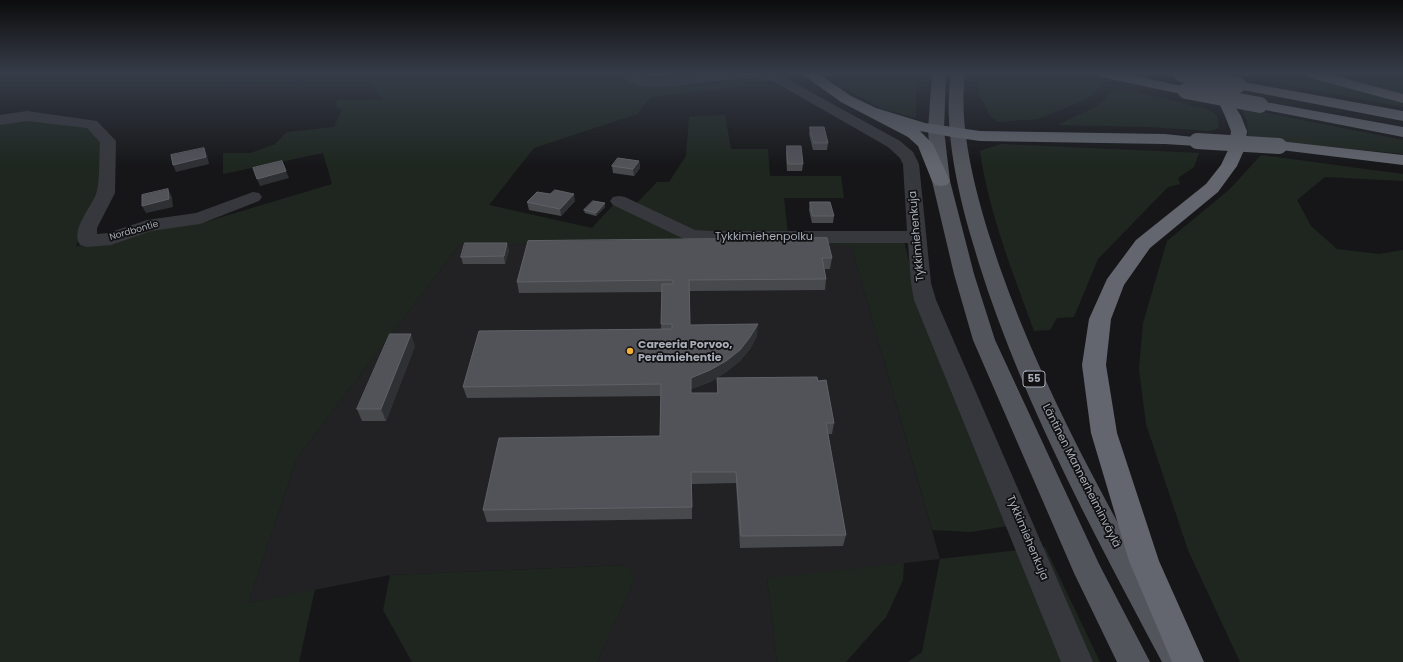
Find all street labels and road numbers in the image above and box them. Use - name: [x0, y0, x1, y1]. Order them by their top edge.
- street label: Tykkimiehenkuja: [906, 190, 928, 282]
- street label: Nordbontie: [108, 219, 160, 243]
- street label: Tykkimiehenpolku: [715, 230, 813, 244]
- road number: 55: [1023, 371, 1045, 387]
- street label: Läntinen Mannerheiminväylä: [1039, 402, 1123, 550]
- street label: Tykkimiehenkuja: [1003, 494, 1051, 582]

